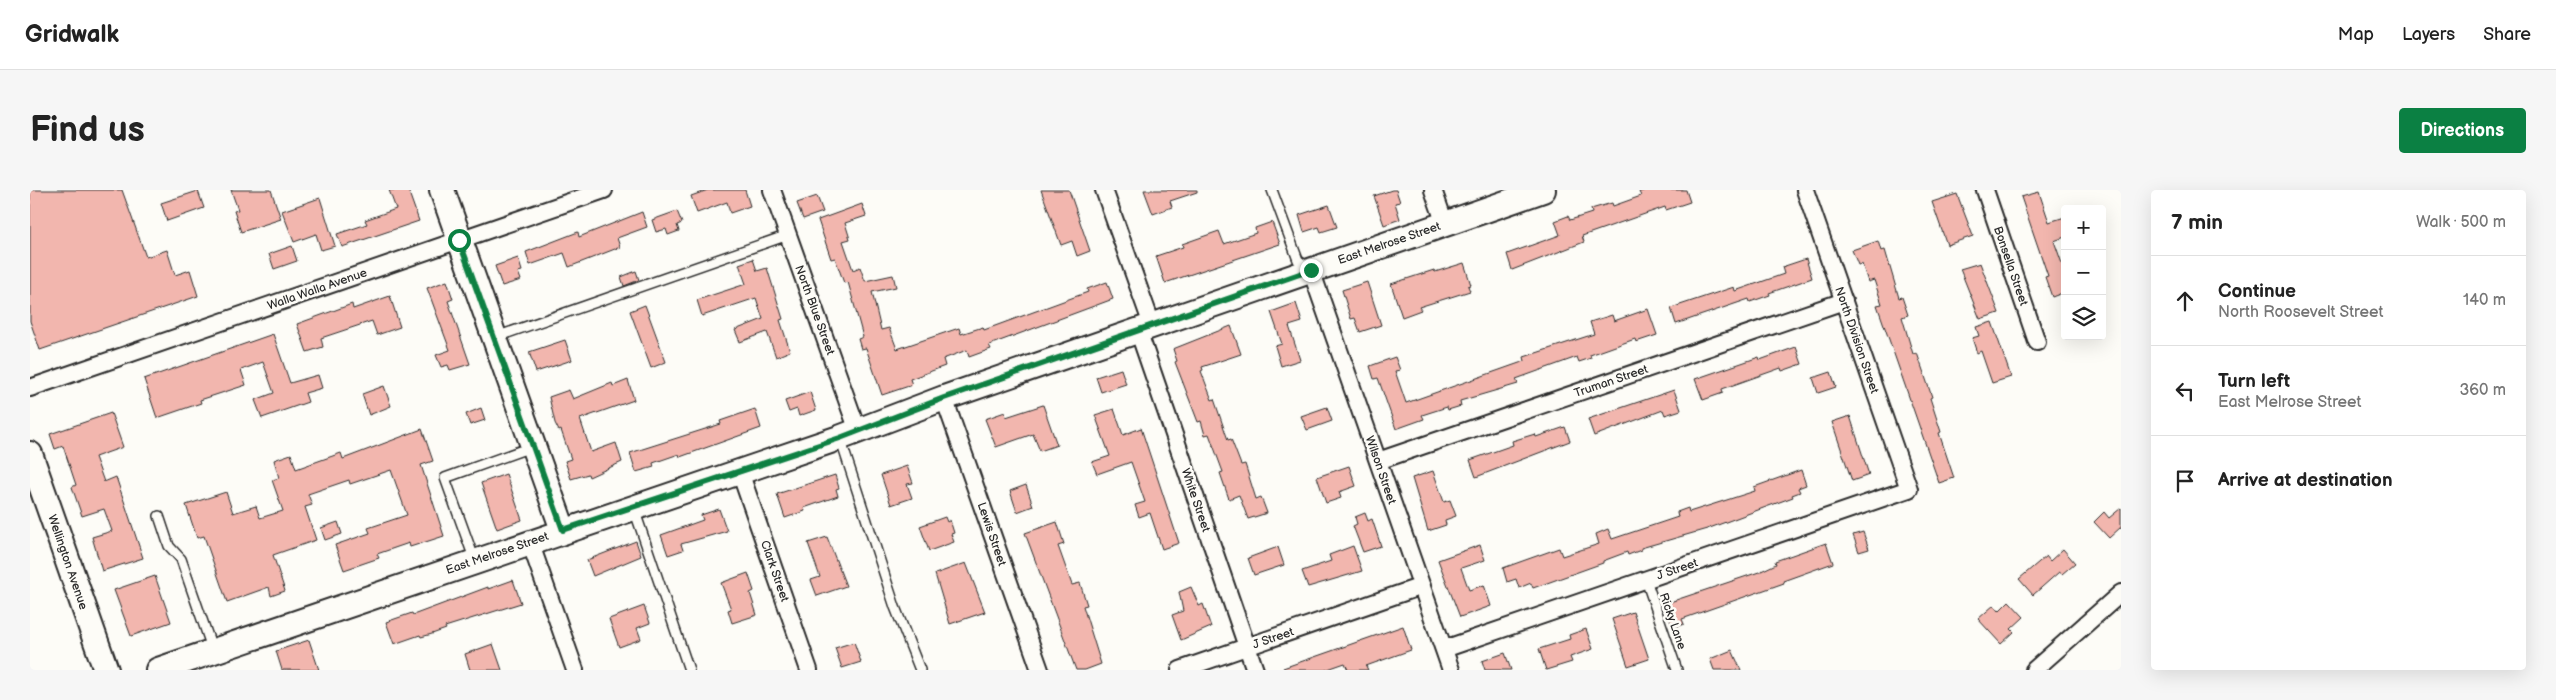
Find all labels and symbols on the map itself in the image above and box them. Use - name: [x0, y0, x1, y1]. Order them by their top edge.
- street label: East Melrose Street: [1336, 219, 1443, 268]
- street label: Bonsella Street: [1990, 225, 2031, 308]
- route start: [448, 229, 471, 252]
- route end: [1300, 259, 1323, 282]
- street label: North Blue Street: [791, 263, 838, 357]
- street label: Walla Walla Avenue: [265, 265, 369, 314]
- street label: North Division Street: [1831, 285, 1882, 396]
- street label: Truman Street: [1572, 362, 1650, 401]
- street label: Wilson Street: [1362, 434, 1399, 507]
- street label: White Street: [1178, 466, 1214, 534]
- street label: Lewis Street: [974, 500, 1010, 568]
- street label: Wellington Avenue: [44, 513, 91, 612]
- street label: East Melrose Street: [444, 529, 551, 578]
- street label: Clark Street: [757, 538, 792, 604]
- street label: J Street: [1655, 555, 1700, 583]
- street label: Ricky Lane: [1656, 591, 1689, 651]
- street label: J Street: [1251, 624, 1296, 652]

